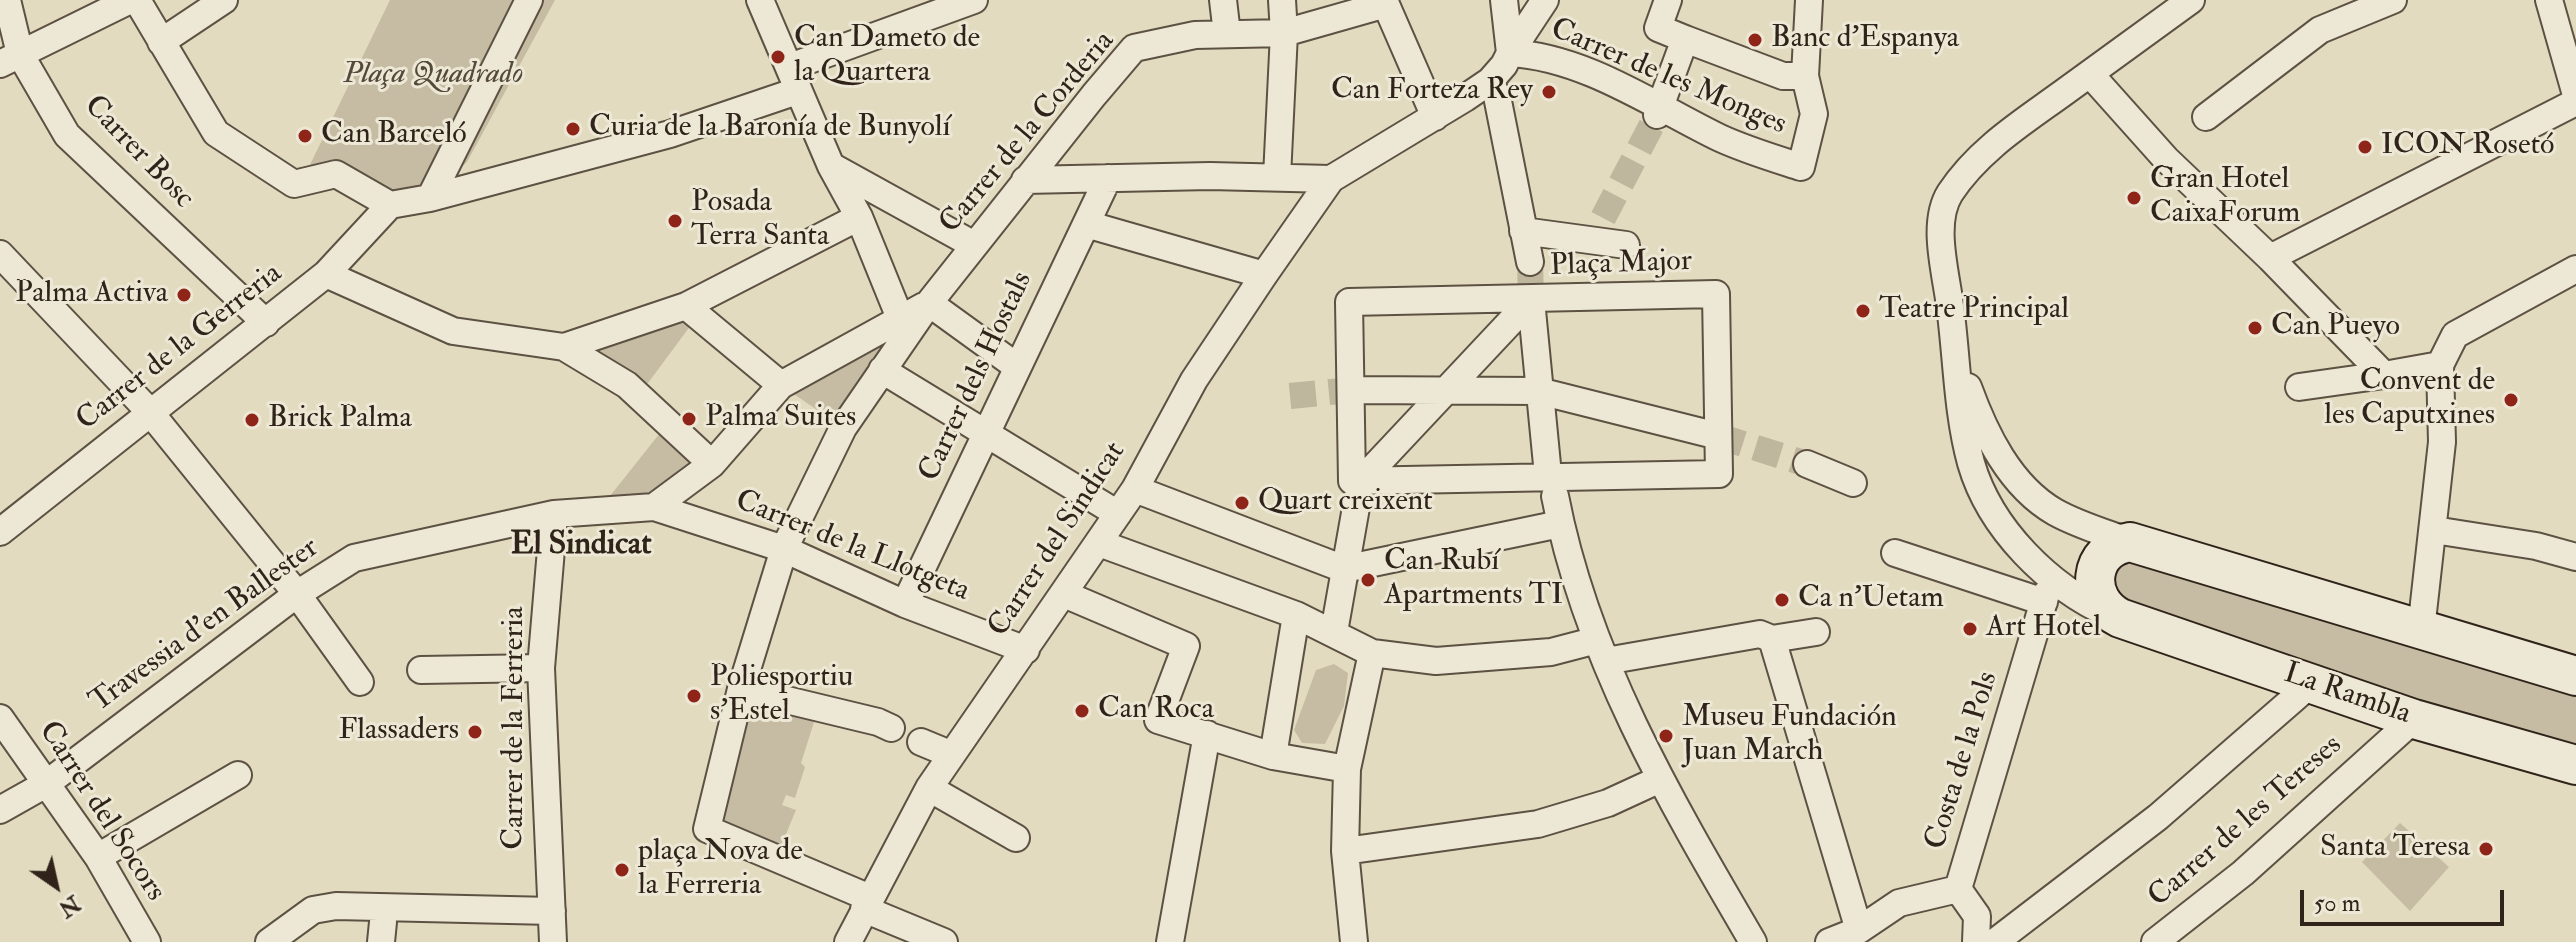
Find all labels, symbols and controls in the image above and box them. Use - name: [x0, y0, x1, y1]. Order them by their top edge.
- street label: Carrer de les Monges: [1545, 12, 1791, 144]
- place label: Can Dameto de la Quartera: [794, 22, 980, 92]
- place label: Banc d'Espanya: [1771, 22, 1959, 58]
- street label: Carrer de la Corderia: [933, 25, 1123, 241]
- marker: Banc d'Espanya: [1746, 31, 1764, 49]
- marker: Can Dameto de la Quartera: [769, 48, 787, 66]
- park label: Plaça Quadrado: [343, 58, 523, 94]
- place label: Can Forteza Rey: [1331, 74, 1533, 110]
- marker: Can Forteza Rey: [1540, 83, 1558, 101]
- street label: Carrer Bosc: [75, 89, 201, 217]
- place label: Curia de la Baronía de Bunyolí: [589, 111, 951, 147]
- place label: Can Barceló: [321, 118, 467, 154]
- marker: Curia de la Baronía de Bunyolí: [564, 120, 582, 138]
- marker: Can Barceló: [296, 127, 314, 145]
- place label: ICON Rosetó: [2381, 129, 2554, 165]
- marker: ICON Rosetó: [2356, 138, 2374, 156]
- place label: Gran Hotel CaixaForum: [2150, 163, 2300, 234]
- place label: Posada Terra Santa: [691, 186, 829, 256]
- marker: Gran Hotel CaixaForum: [2125, 189, 2143, 207]
- marker: Posada Terra Santa: [666, 212, 684, 230]
- street label: Plaça Major: [1549, 245, 1693, 285]
- street label: Carrer de la Gerreria: [70, 257, 290, 439]
- street label: Carrer dels Hostals: [913, 267, 1041, 487]
- place label: Palma Activa: [15, 277, 168, 313]
- marker: Palma Activa: [175, 286, 193, 304]
- place label: Teatre Principal: [1879, 293, 2069, 329]
- marker: Teatre Principal: [1854, 302, 1872, 320]
- place label: Can Pueyo: [2271, 310, 2400, 346]
- marker: Can Pueyo: [2246, 319, 2264, 337]
- place label: Convent de les Caputxines: [2324, 365, 2495, 436]
- marker: Convent de les Caputxines: [2502, 391, 2520, 409]
- place label: Palma Suites: [705, 401, 856, 437]
- place label: Brick Palma: [268, 402, 412, 438]
- marker: Palma Suites: [680, 410, 698, 428]
- marker: Brick Palma: [243, 411, 261, 429]
- street label: Carrer del Sindicat: [982, 436, 1134, 644]
- street label: Carrer de la Llotgeta: [730, 484, 974, 610]
- place label: Quart creixent: [1258, 485, 1433, 521]
- marker: Quart creixent: [1233, 494, 1251, 512]
- district label: El Sindicat: [510, 527, 652, 565]
- street label: Travessia d'en Ballester: [84, 531, 326, 721]
- place label: Can Rubí Apartments TI: [1384, 545, 1563, 616]
- marker: Can Rubí Apartments TI: [1359, 571, 1377, 589]
- place label: Ca n'Uetam: [1798, 582, 1944, 618]
- marker: Ca n'Uetam: [1773, 591, 1791, 609]
- street label: Carrer de la Ferreria: [498, 606, 534, 850]
- place label: Art Hotel: [1986, 611, 2101, 647]
- marker: Art Hotel: [1961, 620, 1979, 638]
- street label: La Rambla: [2279, 657, 2415, 733]
- place label: Poliesportiu s'Estel: [710, 661, 853, 732]
- street label: Costa de la Pols: [1919, 668, 2007, 854]
- marker: Poliesportiu s'Estel: [685, 687, 703, 705]
- place label: Can Roca: [1098, 693, 1214, 729]
- place label: Museu Fundación Juan March: [1682, 701, 1897, 772]
- marker: Can Roca: [1073, 702, 1091, 720]
- place label: Flassaders: [338, 714, 459, 750]
- street label: Carrer del Socors: [30, 715, 172, 909]
- marker: Flassaders: [466, 723, 484, 741]
- marker: Museu Fundación Juan March: [1657, 727, 1675, 745]
- street label: Carrer de les Tereses: [2142, 728, 2350, 916]
- place label: Santa Teresa: [2320, 831, 2470, 867]
- place label: plaça Nova de la Ferreria: [638, 835, 803, 906]
- marker: Santa Teresa: [2477, 840, 2495, 858]
- north arrow: [16, 846, 96, 926]
- marker: plaça Nova de la Ferreria: [613, 861, 631, 879]
- scale bar: [2304, 874, 2508, 924]
- text: 50 m: [2314, 888, 2360, 919]
- text: N: [53, 889, 85, 923]

